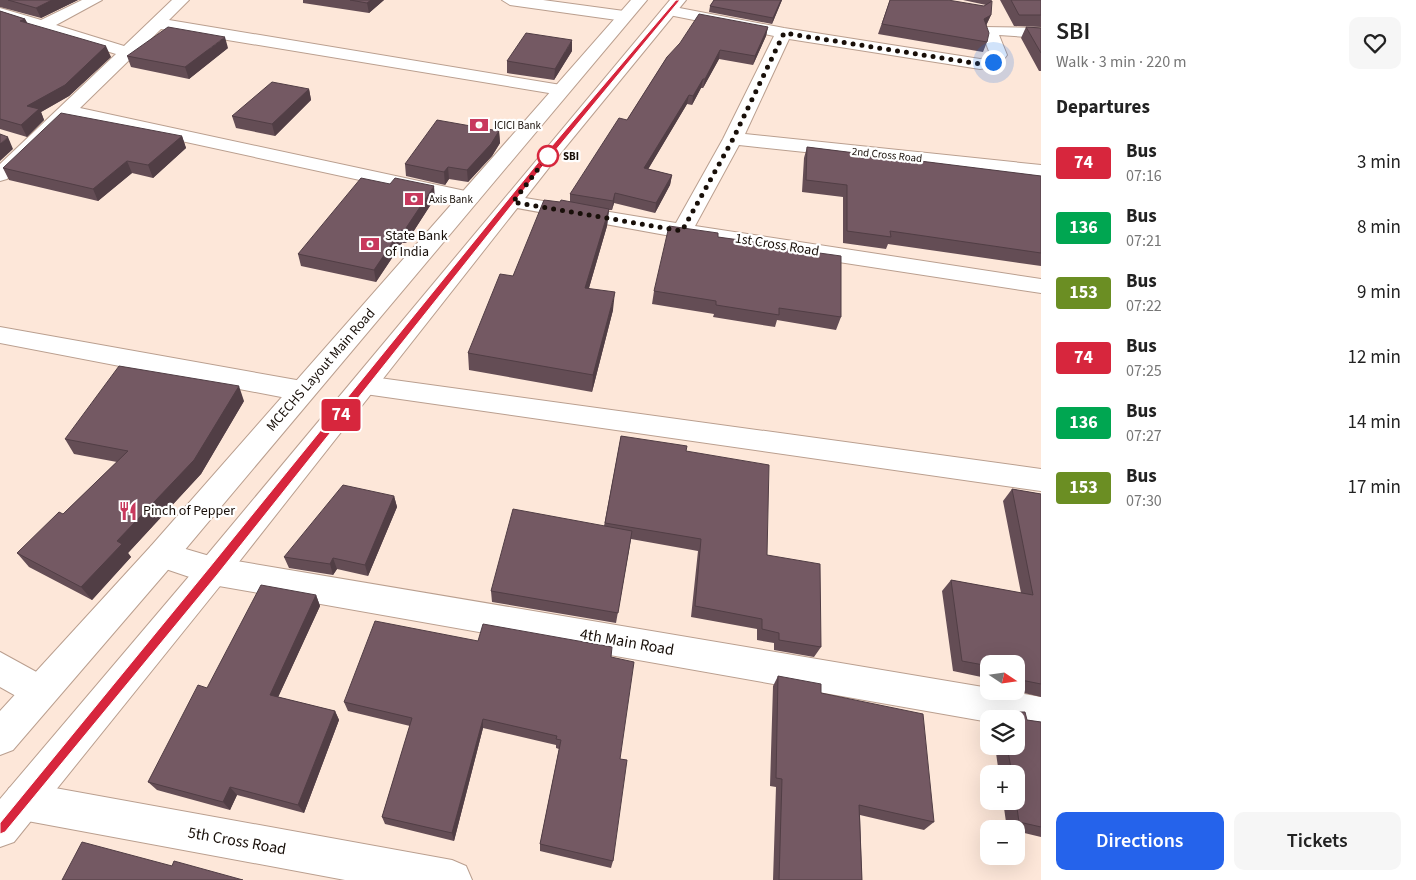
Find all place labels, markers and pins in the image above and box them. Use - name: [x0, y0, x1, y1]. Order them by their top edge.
- bank icon: ICICI Bank: [468, 114, 490, 136]
- place label: ICICI Bank: [494, 118, 541, 133]
- marker: SBI: [537, 145, 559, 167]
- place label: SBI: [563, 149, 579, 164]
- bank icon: Axis Bank: [403, 188, 425, 210]
- place label: Axis Bank: [429, 192, 473, 207]
- place label: State Bank of India: [385, 226, 448, 262]
- bank icon: State Bank of India: [359, 233, 381, 255]
- restaurant icon: Pinch of Pepper: [117, 500, 139, 522]
- place label: Pinch of Pepper: [143, 501, 235, 521]

